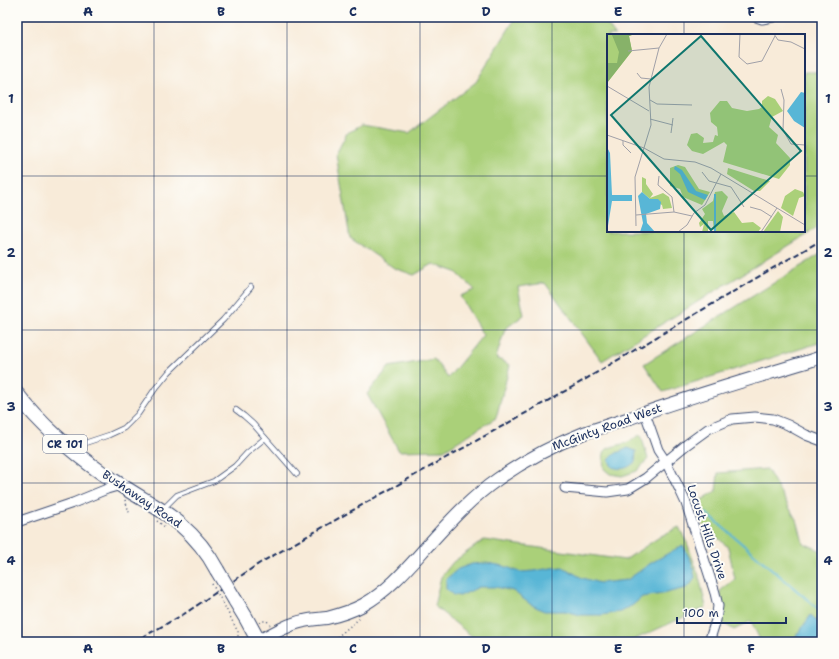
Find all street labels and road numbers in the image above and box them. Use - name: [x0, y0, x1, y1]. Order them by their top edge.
- street label: McGinty Road West: [550, 400, 664, 454]
- road number: CR 101: [43, 435, 87, 453]
- street label: Bushaway Road: [99, 466, 185, 532]
- street label: Locust Hills Drive: [683, 482, 731, 582]

